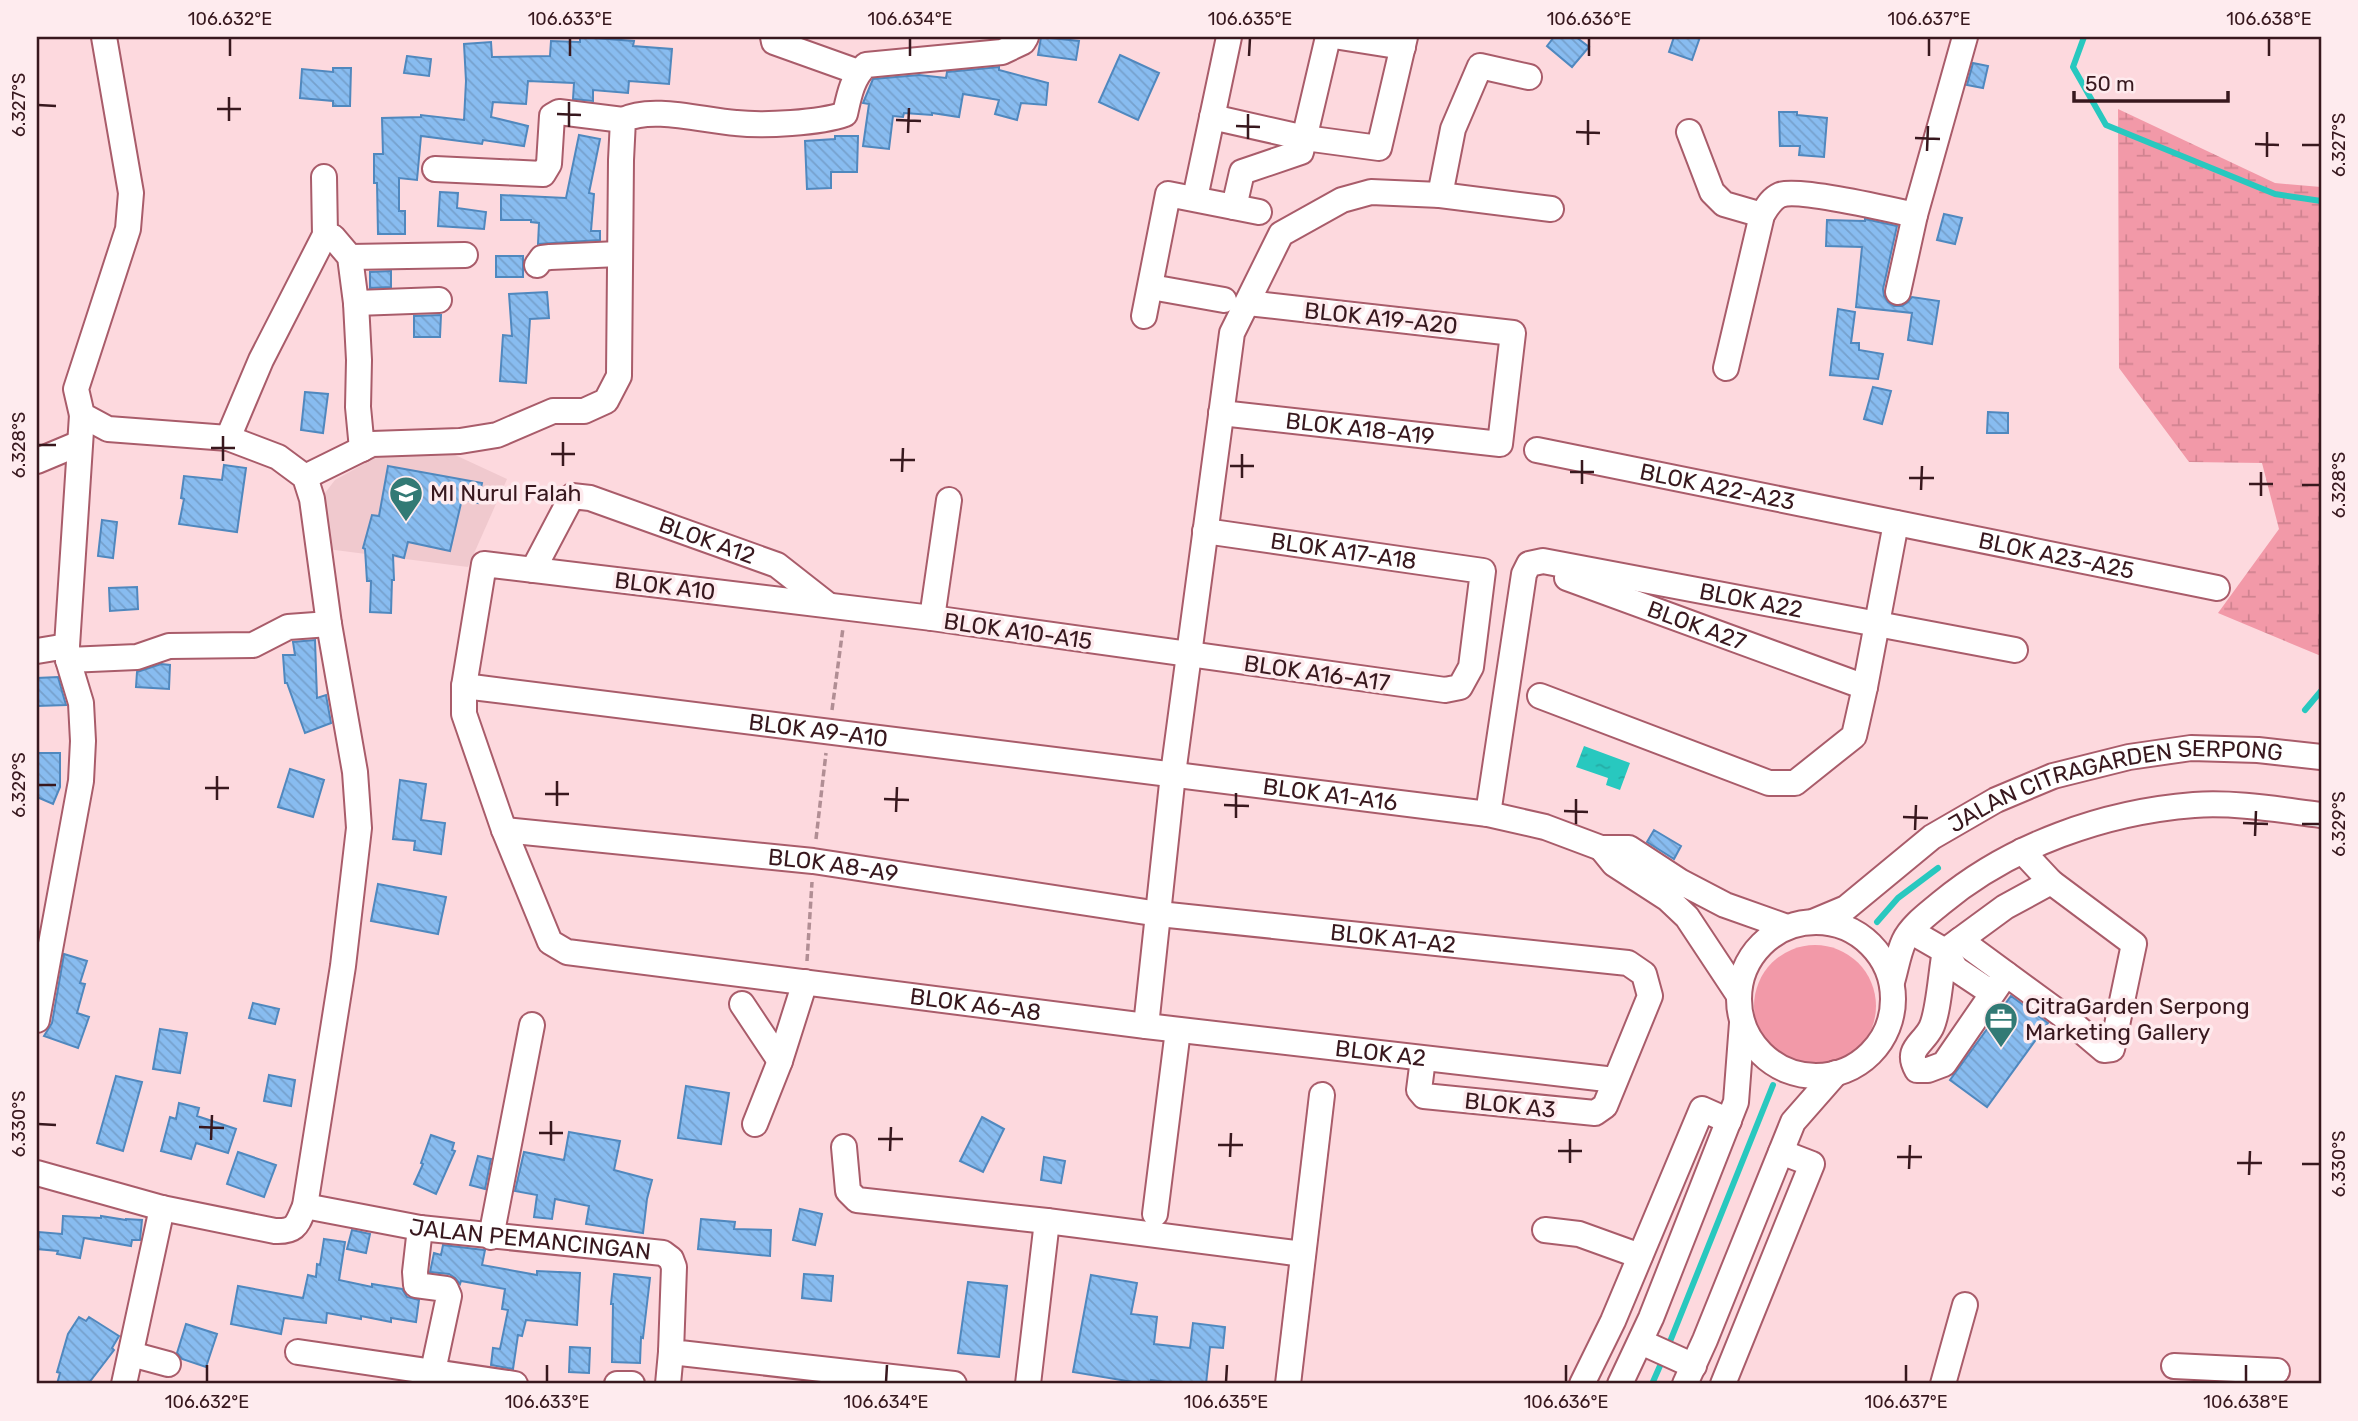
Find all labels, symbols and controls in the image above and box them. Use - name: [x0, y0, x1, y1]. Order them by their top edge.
- text: 106.632°E: [188, 8, 272, 30]
- text: 106.633°E: [528, 8, 612, 30]
- text: 106.634°E: [867, 8, 953, 30]
- text: 106.635°E: [1208, 8, 1292, 30]
- text: 106.636°E: [1547, 8, 1631, 30]
- text: 106.637°E: [1887, 8, 1971, 30]
- text: 106.638°E: [2226, 8, 2312, 30]
- scale bar: [2074, 60, 2228, 104]
- text: 50 m: [2085, 71, 2135, 96]
- text: 6.327°S: [8, 73, 30, 137]
- text: 6.327°S: [2328, 113, 2350, 177]
- street label: BLOK A19-A20: [1303, 296, 1459, 340]
- street label: BLOK A18-A19: [1284, 406, 1436, 451]
- text: 6.328°S: [8, 412, 30, 478]
- text: 6.328°S: [2328, 452, 2350, 518]
- street label: BLOK A22-A23: [1637, 457, 1797, 516]
- school or university icon: MI Nurul Falah: [387, 474, 425, 523]
- place label: MI Nurul Falah: [430, 479, 582, 507]
- street label: BLOK A12: [655, 510, 759, 570]
- street label: BLOK A23-A25: [1976, 526, 2137, 585]
- street label: BLOK A17-A18: [1269, 527, 1418, 575]
- street label: BLOK A10: [613, 566, 717, 606]
- street label: BLOK A22: [1697, 577, 1805, 624]
- street label: BLOK A27: [1643, 595, 1750, 656]
- street label: BLOK A10-A15: [942, 607, 1094, 655]
- street label: BLOK A16-A17: [1242, 649, 1392, 697]
- street label: BLOK A9-A10: [747, 708, 889, 753]
- street label: JALAN CITRAGARDEN SERPONG: [1943, 734, 2284, 839]
- text: 6.329°S: [8, 752, 30, 818]
- street label: BLOK A1-A16: [1261, 772, 1399, 817]
- text: 6.329°S: [2328, 791, 2350, 857]
- street label: BLOK A8-A9: [767, 843, 900, 888]
- street label: BLOK A1-A2: [1329, 918, 1457, 959]
- street label: BLOK A6-A8: [908, 982, 1043, 1026]
- place label: CitraGarden Serpong Marketing Gallery: [2025, 992, 2250, 1046]
- office icon: CitraGarden Serpong Marketing Gallery: [1982, 1000, 2020, 1049]
- street label: BLOK A2: [1334, 1034, 1428, 1072]
- street label: BLOK A3: [1463, 1086, 1557, 1124]
- text: 6.330°S: [8, 1091, 30, 1157]
- text: 6.330°S: [2328, 1131, 2350, 1197]
- street label: JALAN PEMANCINGAN: [407, 1212, 652, 1266]
- text: 106.632°E: [165, 1391, 249, 1413]
- text: 106.633°E: [505, 1391, 589, 1413]
- text: 106.634°E: [843, 1391, 929, 1413]
- text: 106.635°E: [1184, 1391, 1268, 1413]
- text: 106.636°E: [1524, 1391, 1608, 1413]
- text: 106.637°E: [1864, 1391, 1948, 1413]
- text: 106.638°E: [2203, 1391, 2289, 1413]

